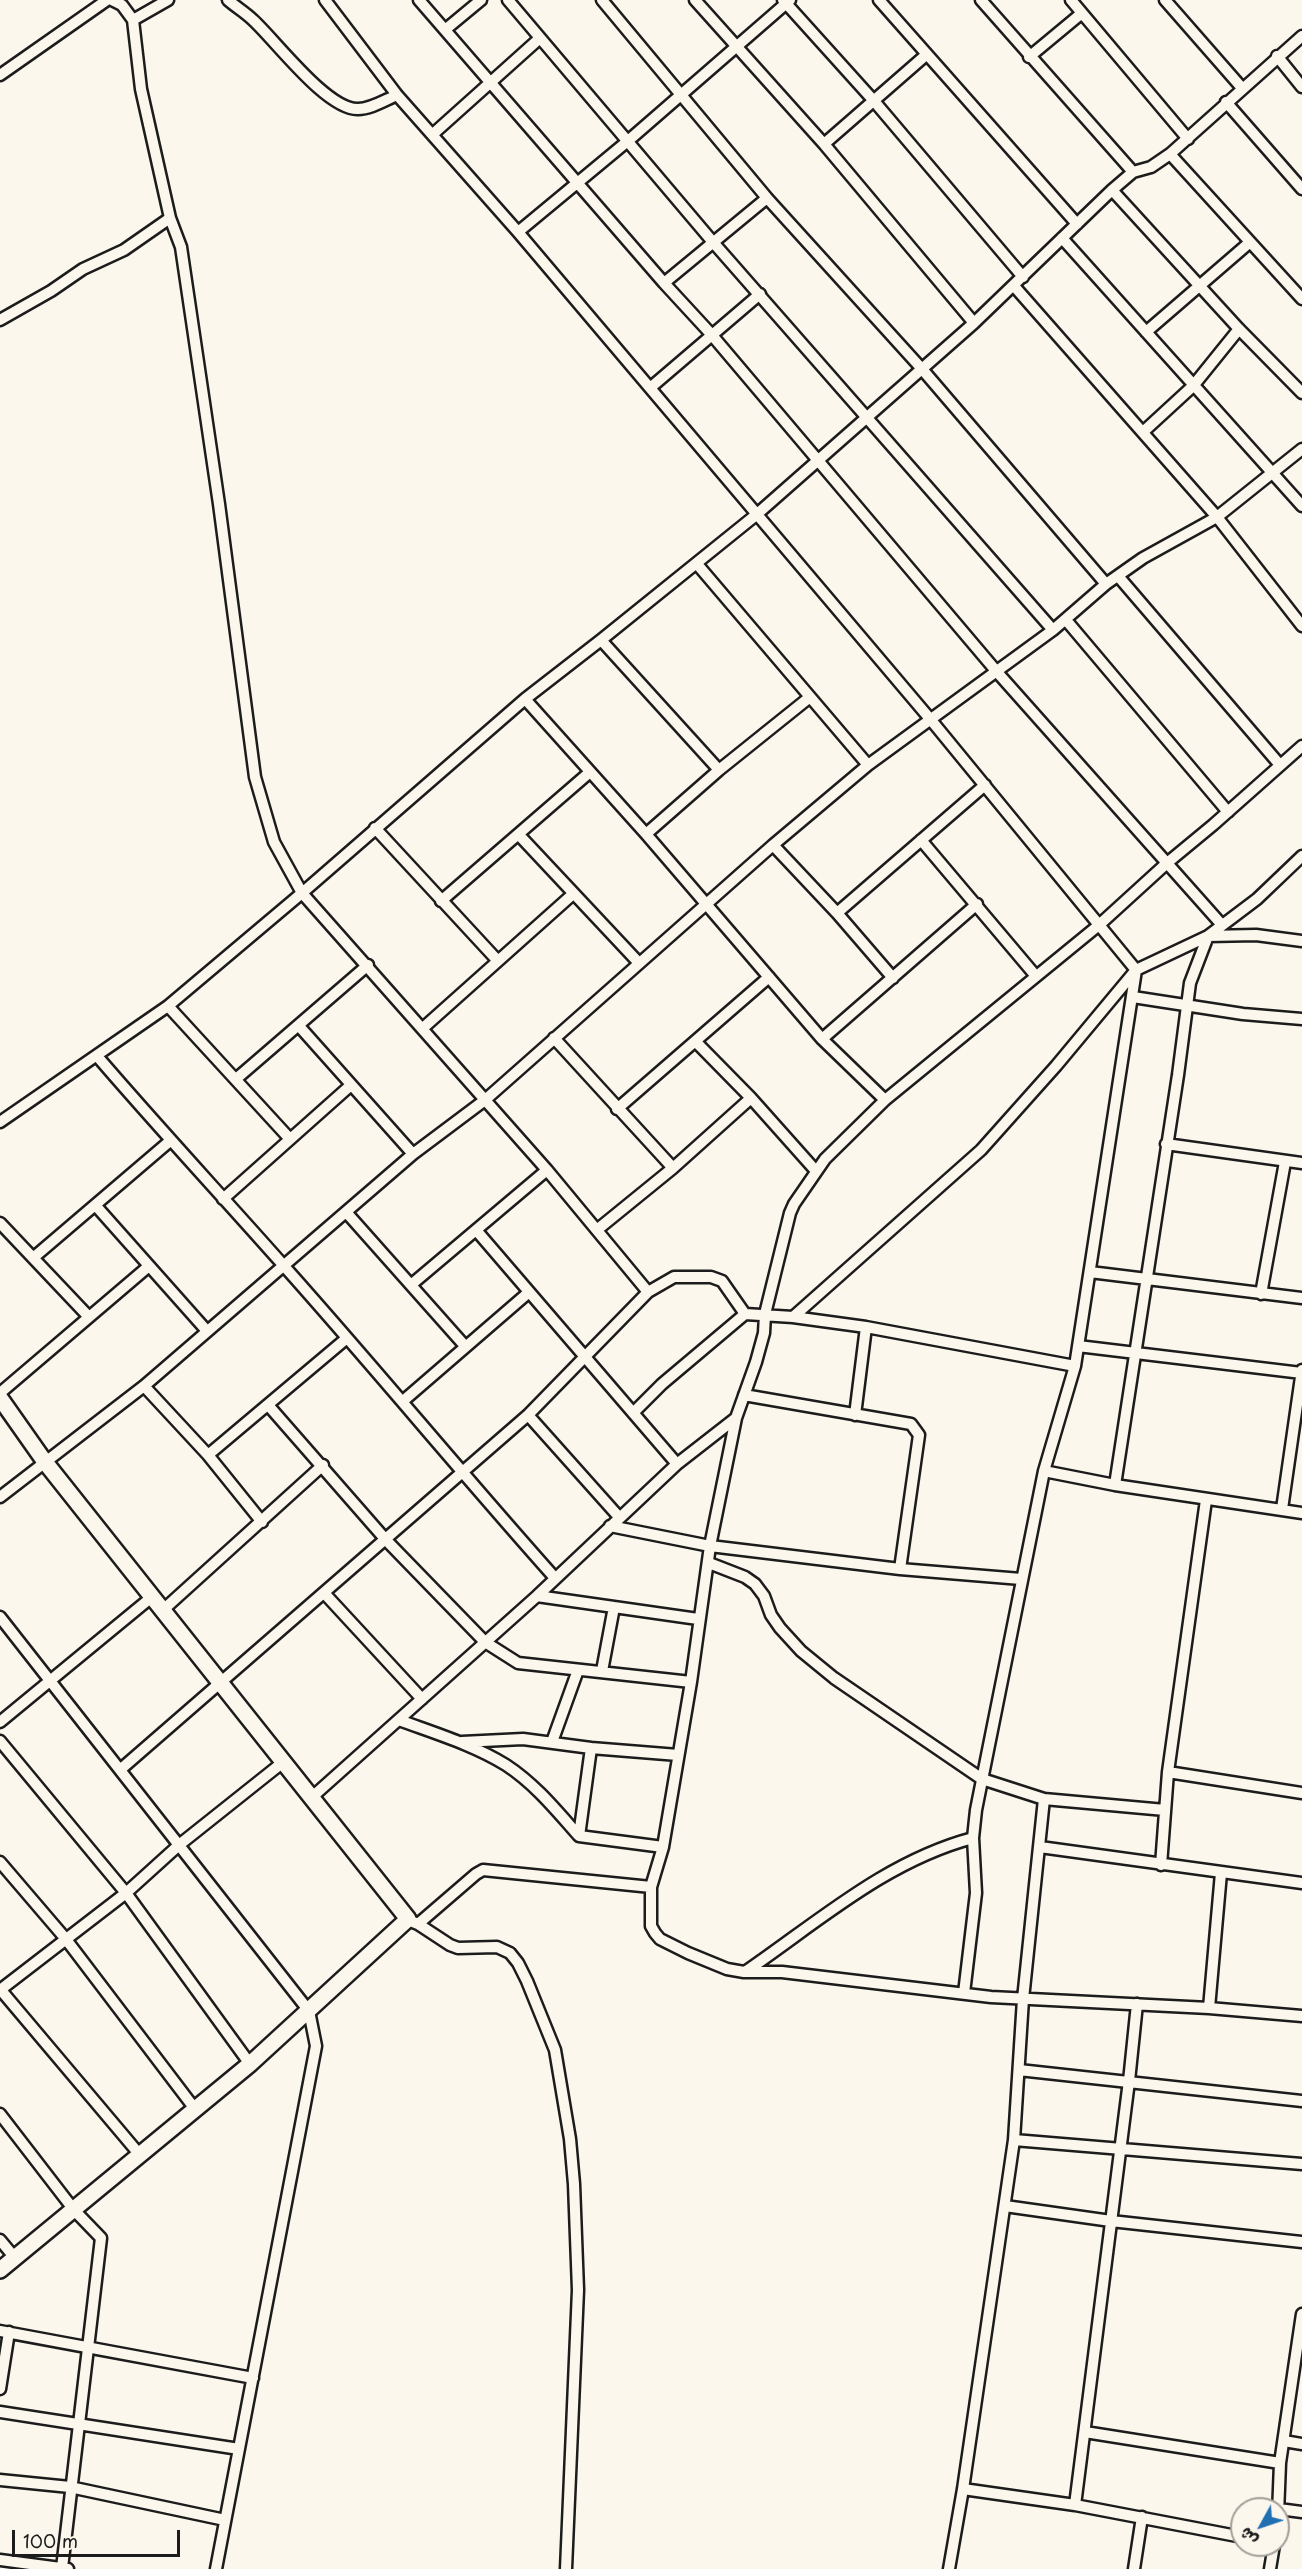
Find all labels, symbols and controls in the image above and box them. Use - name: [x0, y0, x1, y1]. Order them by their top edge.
- north arrow: [1230, 2497, 1290, 2557]
- scale bar: [15, 2518, 183, 2556]
- text: ش: [1233, 2523, 1263, 2552]
- text: 100 m: [23, 2527, 78, 2554]

